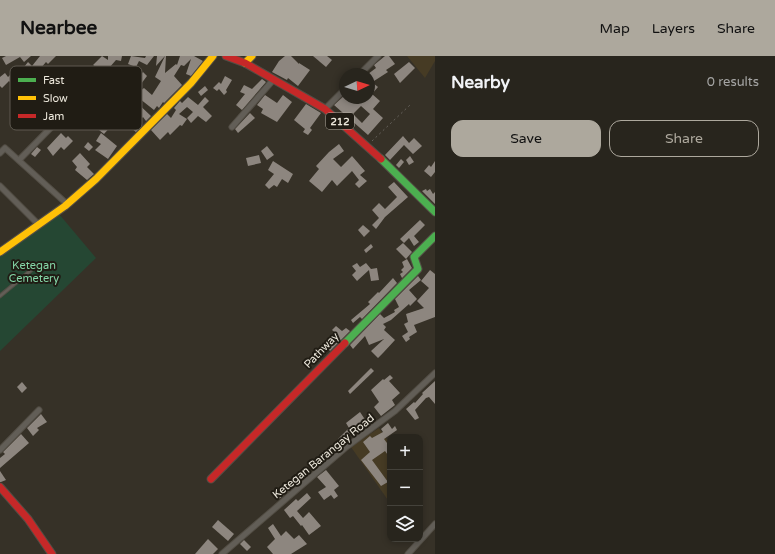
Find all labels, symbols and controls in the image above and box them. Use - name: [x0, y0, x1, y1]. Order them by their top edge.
- text: Nearbee: [20, 17, 97, 39]
- text: Map: [600, 20, 630, 37]
- text: Layers: [652, 20, 695, 37]
- text: Share: [717, 20, 755, 37]
- legend: [10, 66, 142, 130]
- north arrow: [339, 68, 375, 104]
- text: Nearby: [451, 72, 510, 93]
- text: Fast: [43, 74, 64, 87]
- text: 0 results: [707, 74, 759, 90]
- text: Slow: [43, 92, 68, 105]
- text: Jam: [43, 110, 64, 123]
- road number: 212: [326, 113, 354, 129]
- button: Save: [451, 120, 601, 157]
- button: Share: [609, 120, 759, 157]
- park label: Ketegan Cemetery: [9, 259, 59, 285]
- street label: Pathway: [301, 330, 342, 371]
- street label: Ketegan Barangay Road: [270, 411, 377, 501]
- map controls: [387, 434, 423, 542]
- button: +: [387, 434, 423, 470]
- button: −: [387, 470, 423, 506]
- button: layers: [387, 506, 423, 542]

